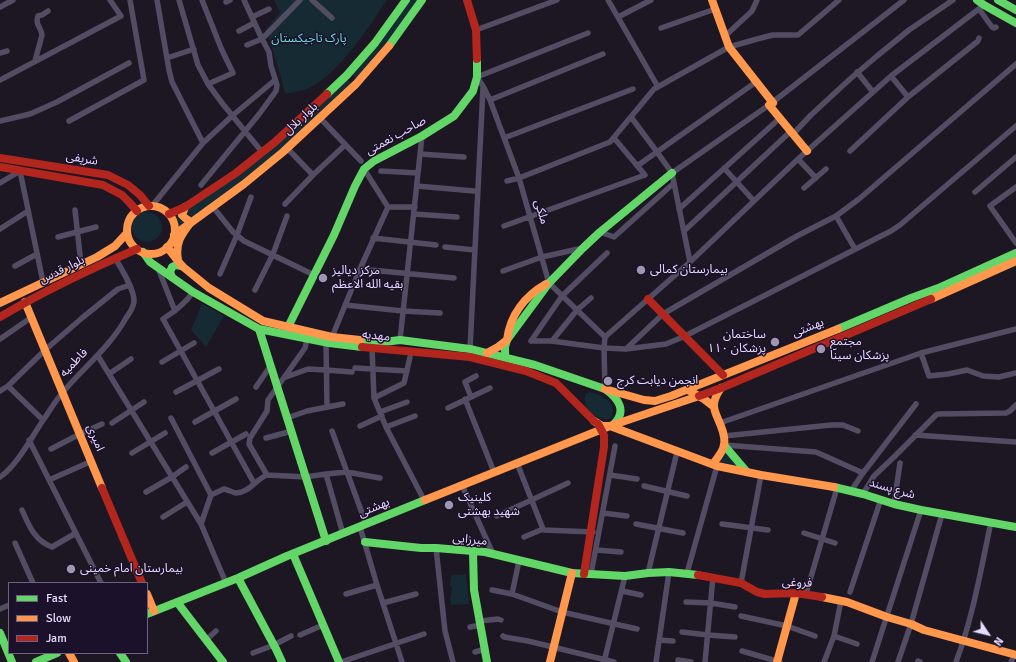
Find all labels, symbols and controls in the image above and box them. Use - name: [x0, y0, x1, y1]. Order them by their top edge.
- park label: پارک تاجیکستان: [271, 32, 347, 46]
- street label: بلوار بلال: [281, 100, 321, 138]
- street label: صاحب نعمتی: [363, 113, 429, 159]
- street label: شریفی: [65, 149, 99, 169]
- street label: ملکی: [531, 198, 551, 226]
- street label: بلوار قدس: [37, 253, 87, 287]
- place label: بیمارستان کمالی: [650, 263, 728, 277]
- place label: مرکز دیالیز بقیه الله الاعظم: [332, 264, 403, 292]
- marker: بیمارستان کمالی: [635, 264, 647, 276]
- marker: مرکز دیالیز بقیه الله الاعظم: [317, 272, 329, 284]
- street label: بهشتى: [790, 315, 826, 341]
- street label: مهدیه: [361, 327, 391, 345]
- place label: ساختمان پزشکان ۱۱۰: [708, 328, 766, 356]
- place label: مجتمع پزشکان سینا: [830, 335, 889, 363]
- marker: ساختمان پزشکان ۱۱۰: [769, 336, 781, 348]
- marker: مجتمع پزشکان سینا: [815, 343, 827, 355]
- street label: فاطمیه: [57, 346, 91, 380]
- place label: انجمن دیابت کرج: [617, 374, 698, 388]
- marker: انجمن دیابت کرج: [602, 375, 614, 387]
- street label: امیری: [83, 423, 107, 453]
- street label: شرع پسند: [867, 476, 917, 502]
- place label: کلینیک شهید بهشتی: [458, 491, 520, 519]
- street label: بهشتی: [356, 495, 392, 521]
- marker: کلینیک شهید بهشتی: [443, 499, 455, 511]
- street label: میرزایی: [452, 531, 488, 549]
- place label: بیمارستان امام خمینی: [80, 562, 183, 576]
- marker: بیمارستان امام خمینی: [65, 563, 77, 575]
- street label: فروغی: [782, 575, 812, 591]
- legend: [8, 582, 148, 654]
- text: Fast: [46, 591, 67, 606]
- text: Slow: [46, 611, 71, 626]
- north arrow: [968, 614, 1008, 654]
- text: Jam: [46, 631, 67, 646]
- text: N: [991, 634, 1006, 648]

